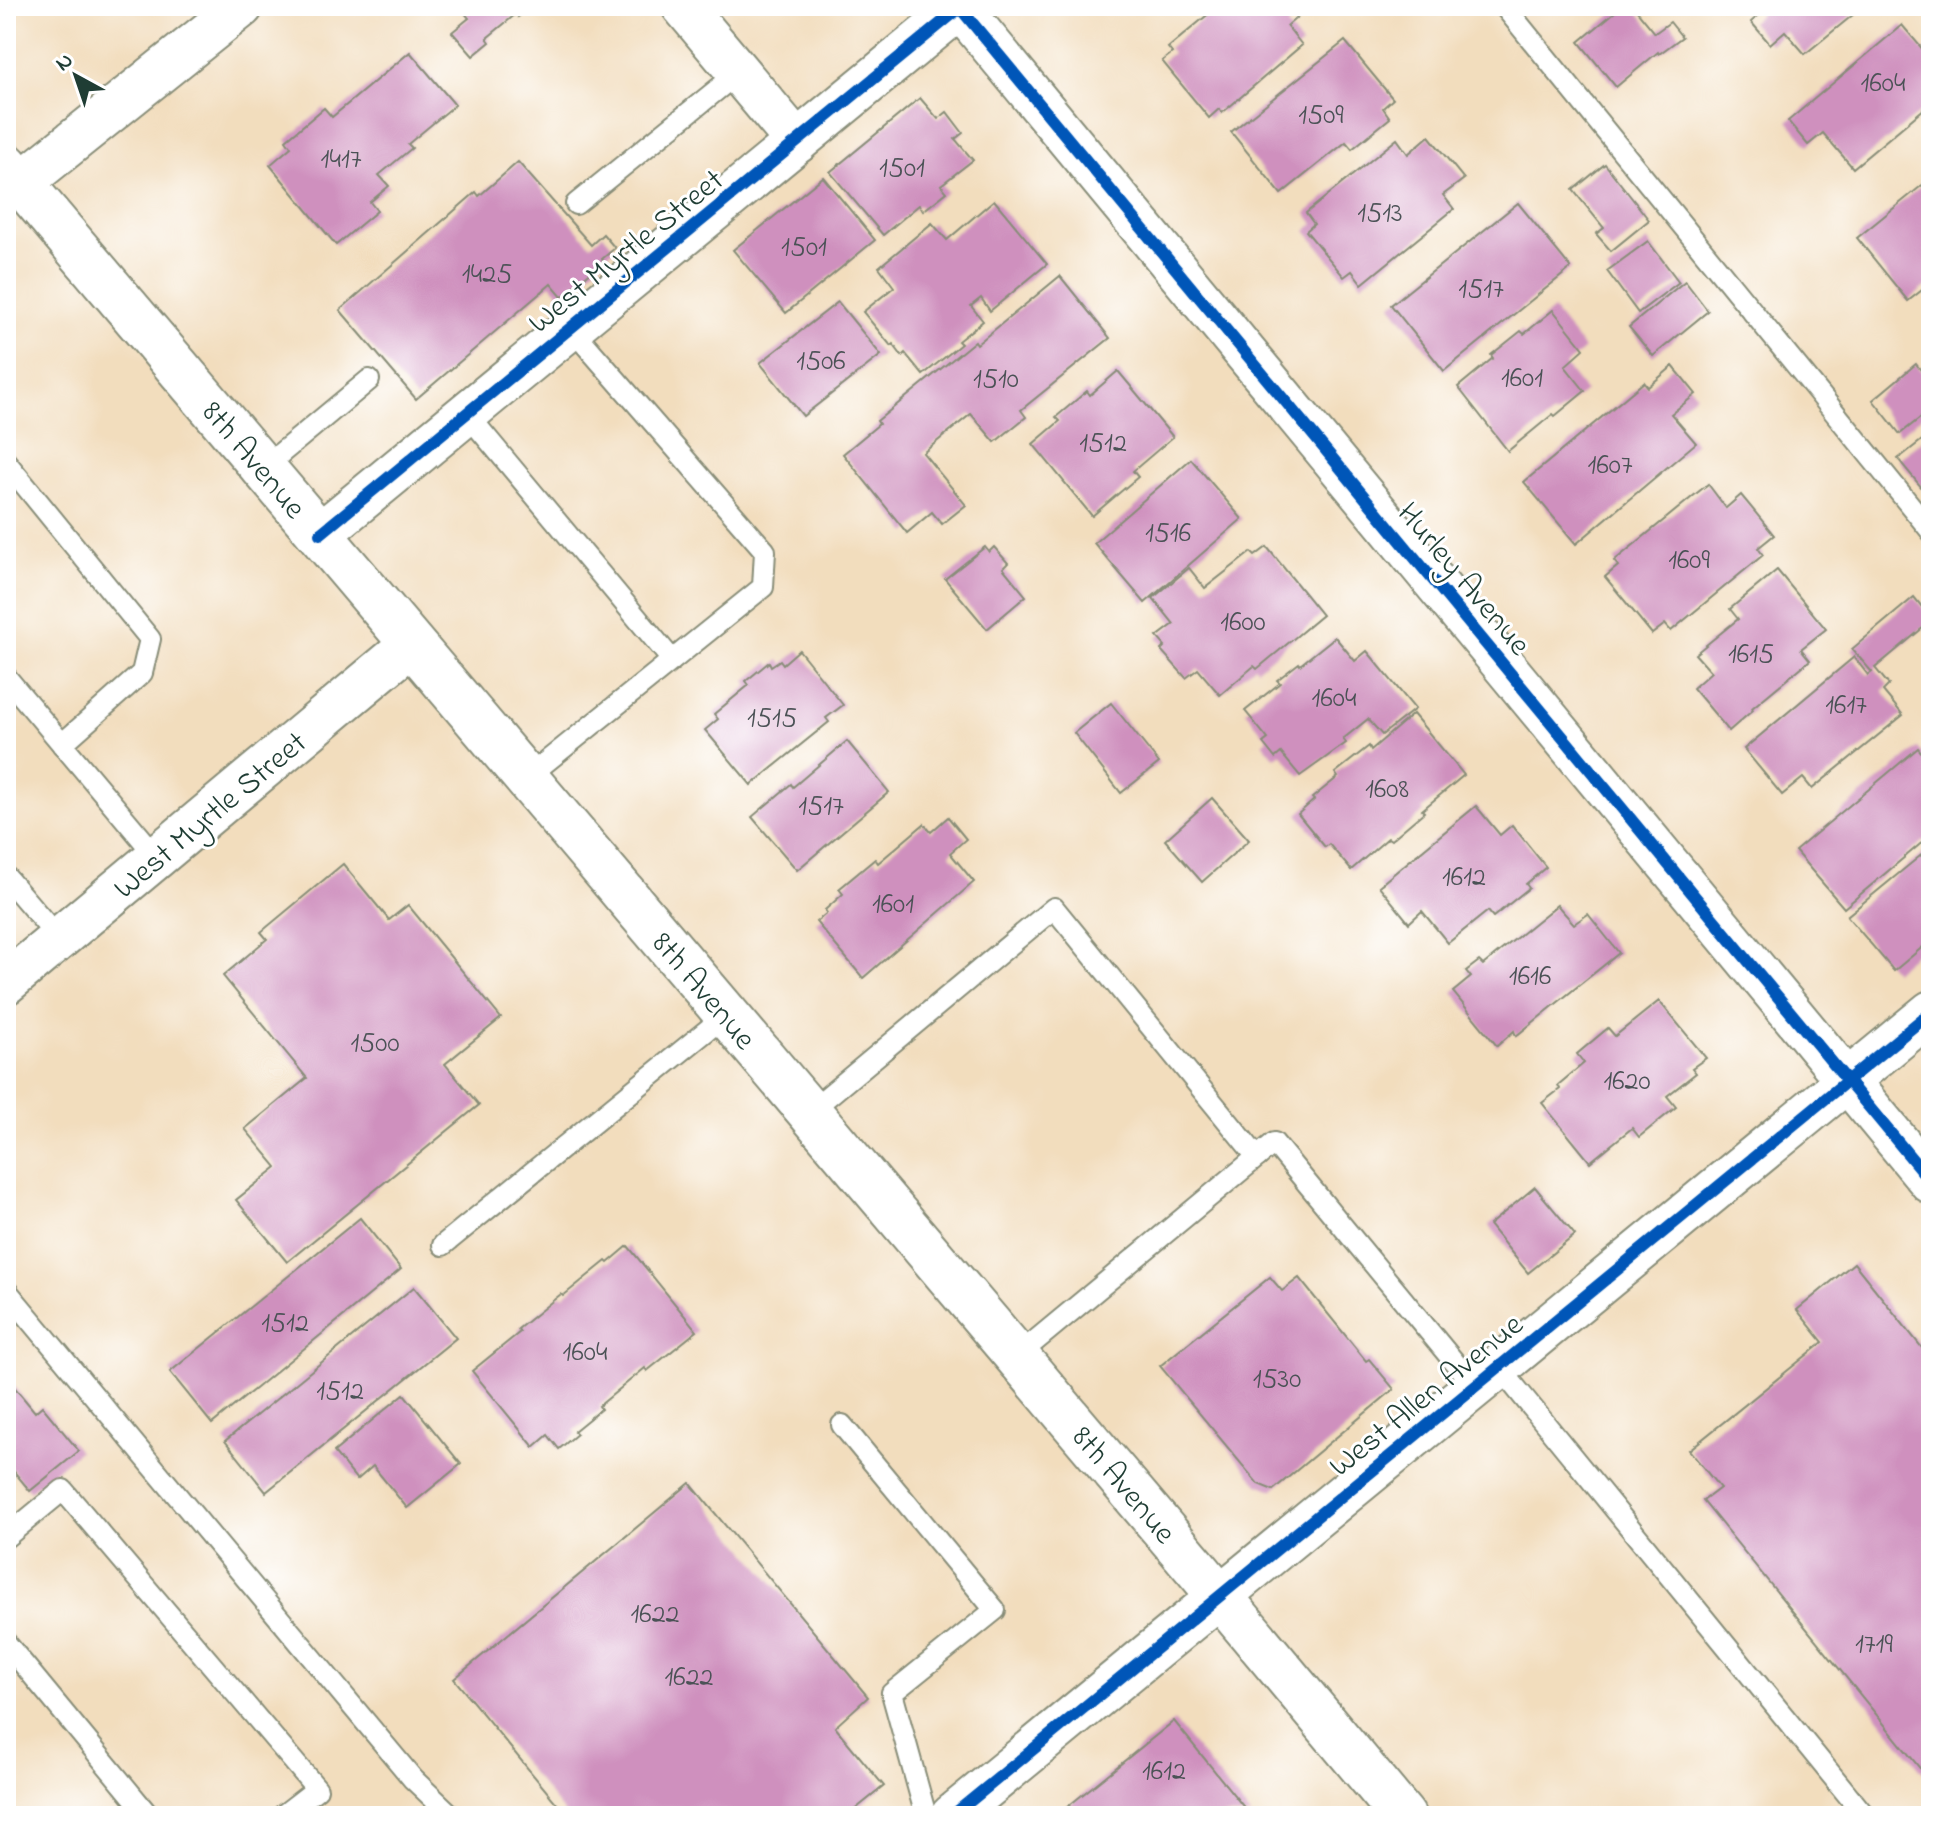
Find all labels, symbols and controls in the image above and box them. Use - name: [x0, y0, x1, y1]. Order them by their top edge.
- north arrow: [36, 36, 116, 116]
- text: N: [49, 46, 81, 80]
- house number: 1604: [1861, 64, 1906, 105]
- house number: 1509: [1298, 96, 1344, 137]
- house number: 1417: [321, 140, 362, 181]
- house number: 1501: [879, 149, 925, 190]
- street label: West Myrtle Street: [519, 159, 736, 347]
- house number: 1513: [1357, 194, 1403, 235]
- house number: 1501: [781, 228, 827, 269]
- house number: 1425: [462, 255, 512, 296]
- house number: 1517: [1458, 270, 1504, 311]
- house number: 1506: [796, 342, 846, 383]
- house number: 1601: [1501, 359, 1543, 400]
- house number: 1510: [973, 360, 1019, 401]
- street label: 8th Avenue: [189, 392, 316, 531]
- house number: 1512: [1079, 424, 1127, 465]
- house number: 1607: [1588, 446, 1633, 487]
- street label: Hurley Avenue: [1384, 493, 1541, 668]
- house number: 1516: [1145, 514, 1191, 555]
- house number: 1609: [1668, 541, 1710, 582]
- house number: 1600: [1220, 603, 1266, 644]
- house number: 1615: [1728, 635, 1774, 676]
- house number: 1604: [1312, 679, 1357, 720]
- house number: 1617: [1825, 686, 1867, 727]
- house number: 1515: [747, 699, 797, 740]
- street label: West Myrtle Street: [104, 721, 319, 912]
- house number: 1608: [1365, 770, 1409, 811]
- house number: 1517: [798, 787, 844, 828]
- house number: 1612: [1442, 858, 1486, 899]
- house number: 1601: [872, 885, 914, 926]
- street label: 8th Avenue: [639, 923, 766, 1062]
- house number: 1616: [1509, 957, 1551, 998]
- house number: 1500: [350, 1024, 400, 1065]
- house number: 1620: [1603, 1062, 1651, 1103]
- street label: West Allen Avenue: [1320, 1303, 1535, 1490]
- house number: 1512: [261, 1304, 309, 1345]
- house number: 1604: [563, 1333, 608, 1374]
- house number: 1530: [1253, 1360, 1301, 1401]
- house number: 1512: [316, 1372, 364, 1413]
- street label: 8th Avenue: [1059, 1417, 1186, 1556]
- house number: 1622: [630, 1595, 680, 1636]
- house number: 1719: [1855, 1625, 1893, 1666]
- house number: 1622: [664, 1658, 714, 1699]
- house number: 1612: [1142, 1752, 1186, 1793]

